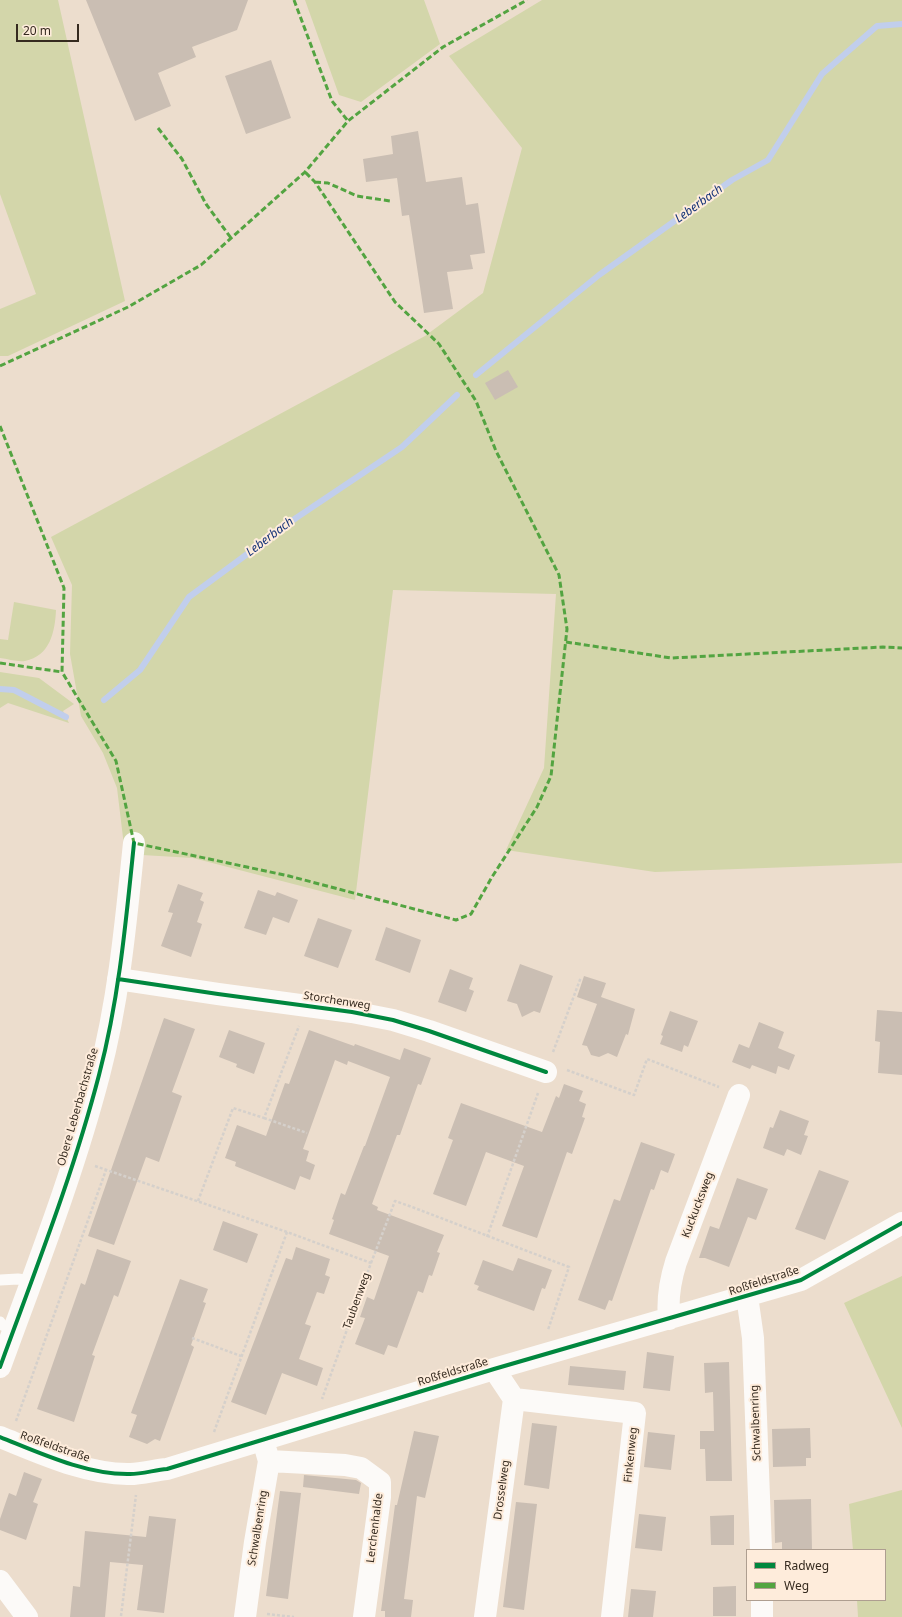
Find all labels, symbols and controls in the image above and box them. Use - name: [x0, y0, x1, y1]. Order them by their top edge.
- scale bar: [18, 16, 81, 42]
- text: 20 m: [23, 22, 51, 39]
- water label: Leberbach: [672, 182, 726, 226]
- water label: Leberbach: [243, 515, 297, 559]
- street label: Storchenweg: [303, 989, 371, 1013]
- street label: Obere Leberbachstraße: [55, 1046, 101, 1168]
- street label: Kuckucksweg: [679, 1170, 717, 1240]
- street label: Roßfeldstraße: [727, 1263, 801, 1299]
- street label: Taubenweg: [341, 1271, 373, 1331]
- street label: Roßfeldstraße: [416, 1355, 490, 1389]
- street label: Schwalbenring: [748, 1385, 764, 1461]
- street label: Finkenweg: [622, 1427, 640, 1483]
- street label: Roßfeldstraße: [18, 1429, 92, 1465]
- street label: Drosselweg: [491, 1459, 513, 1521]
- street label: Schwalbenring: [245, 1489, 271, 1567]
- street label: Lerchenhalde: [364, 1492, 386, 1564]
- legend: [746, 1549, 886, 1601]
- text: Radweg: [784, 1557, 829, 1574]
- text: Weg: [784, 1577, 809, 1594]

